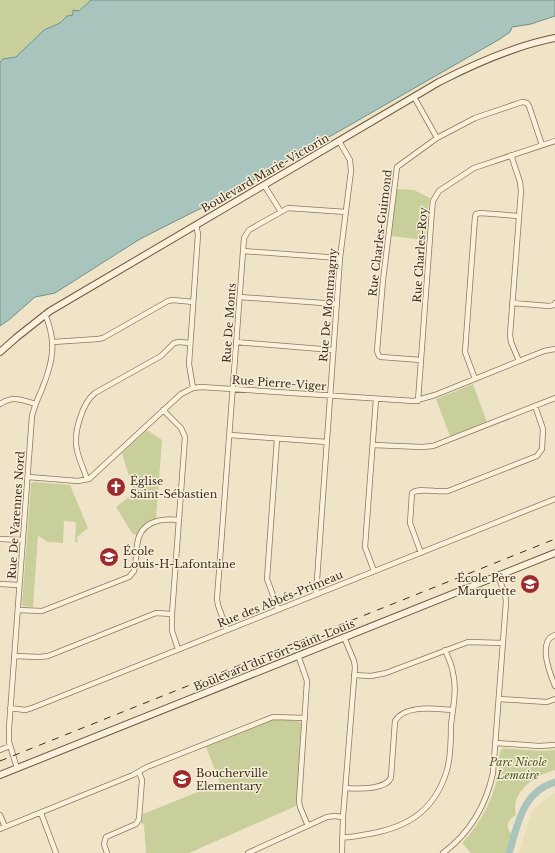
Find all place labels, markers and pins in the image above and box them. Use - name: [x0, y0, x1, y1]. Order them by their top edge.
- place label: Église Saint-Sébastien: [130, 474, 218, 501]
- church icon: Église Saint-Sébastien: [105, 476, 127, 498]
- place label: École Louis-H-Lafontaine: [123, 544, 235, 571]
- school or university icon: École Louis-H-Lafontaine: [98, 546, 120, 568]
- place label: École Père Marquette: [457, 571, 516, 598]
- school or university icon: École Père Marquette: [519, 573, 541, 595]
- place label: Boucherville Elementary: [196, 766, 268, 793]
- school or university icon: Boucherville Elementary: [171, 768, 193, 790]

